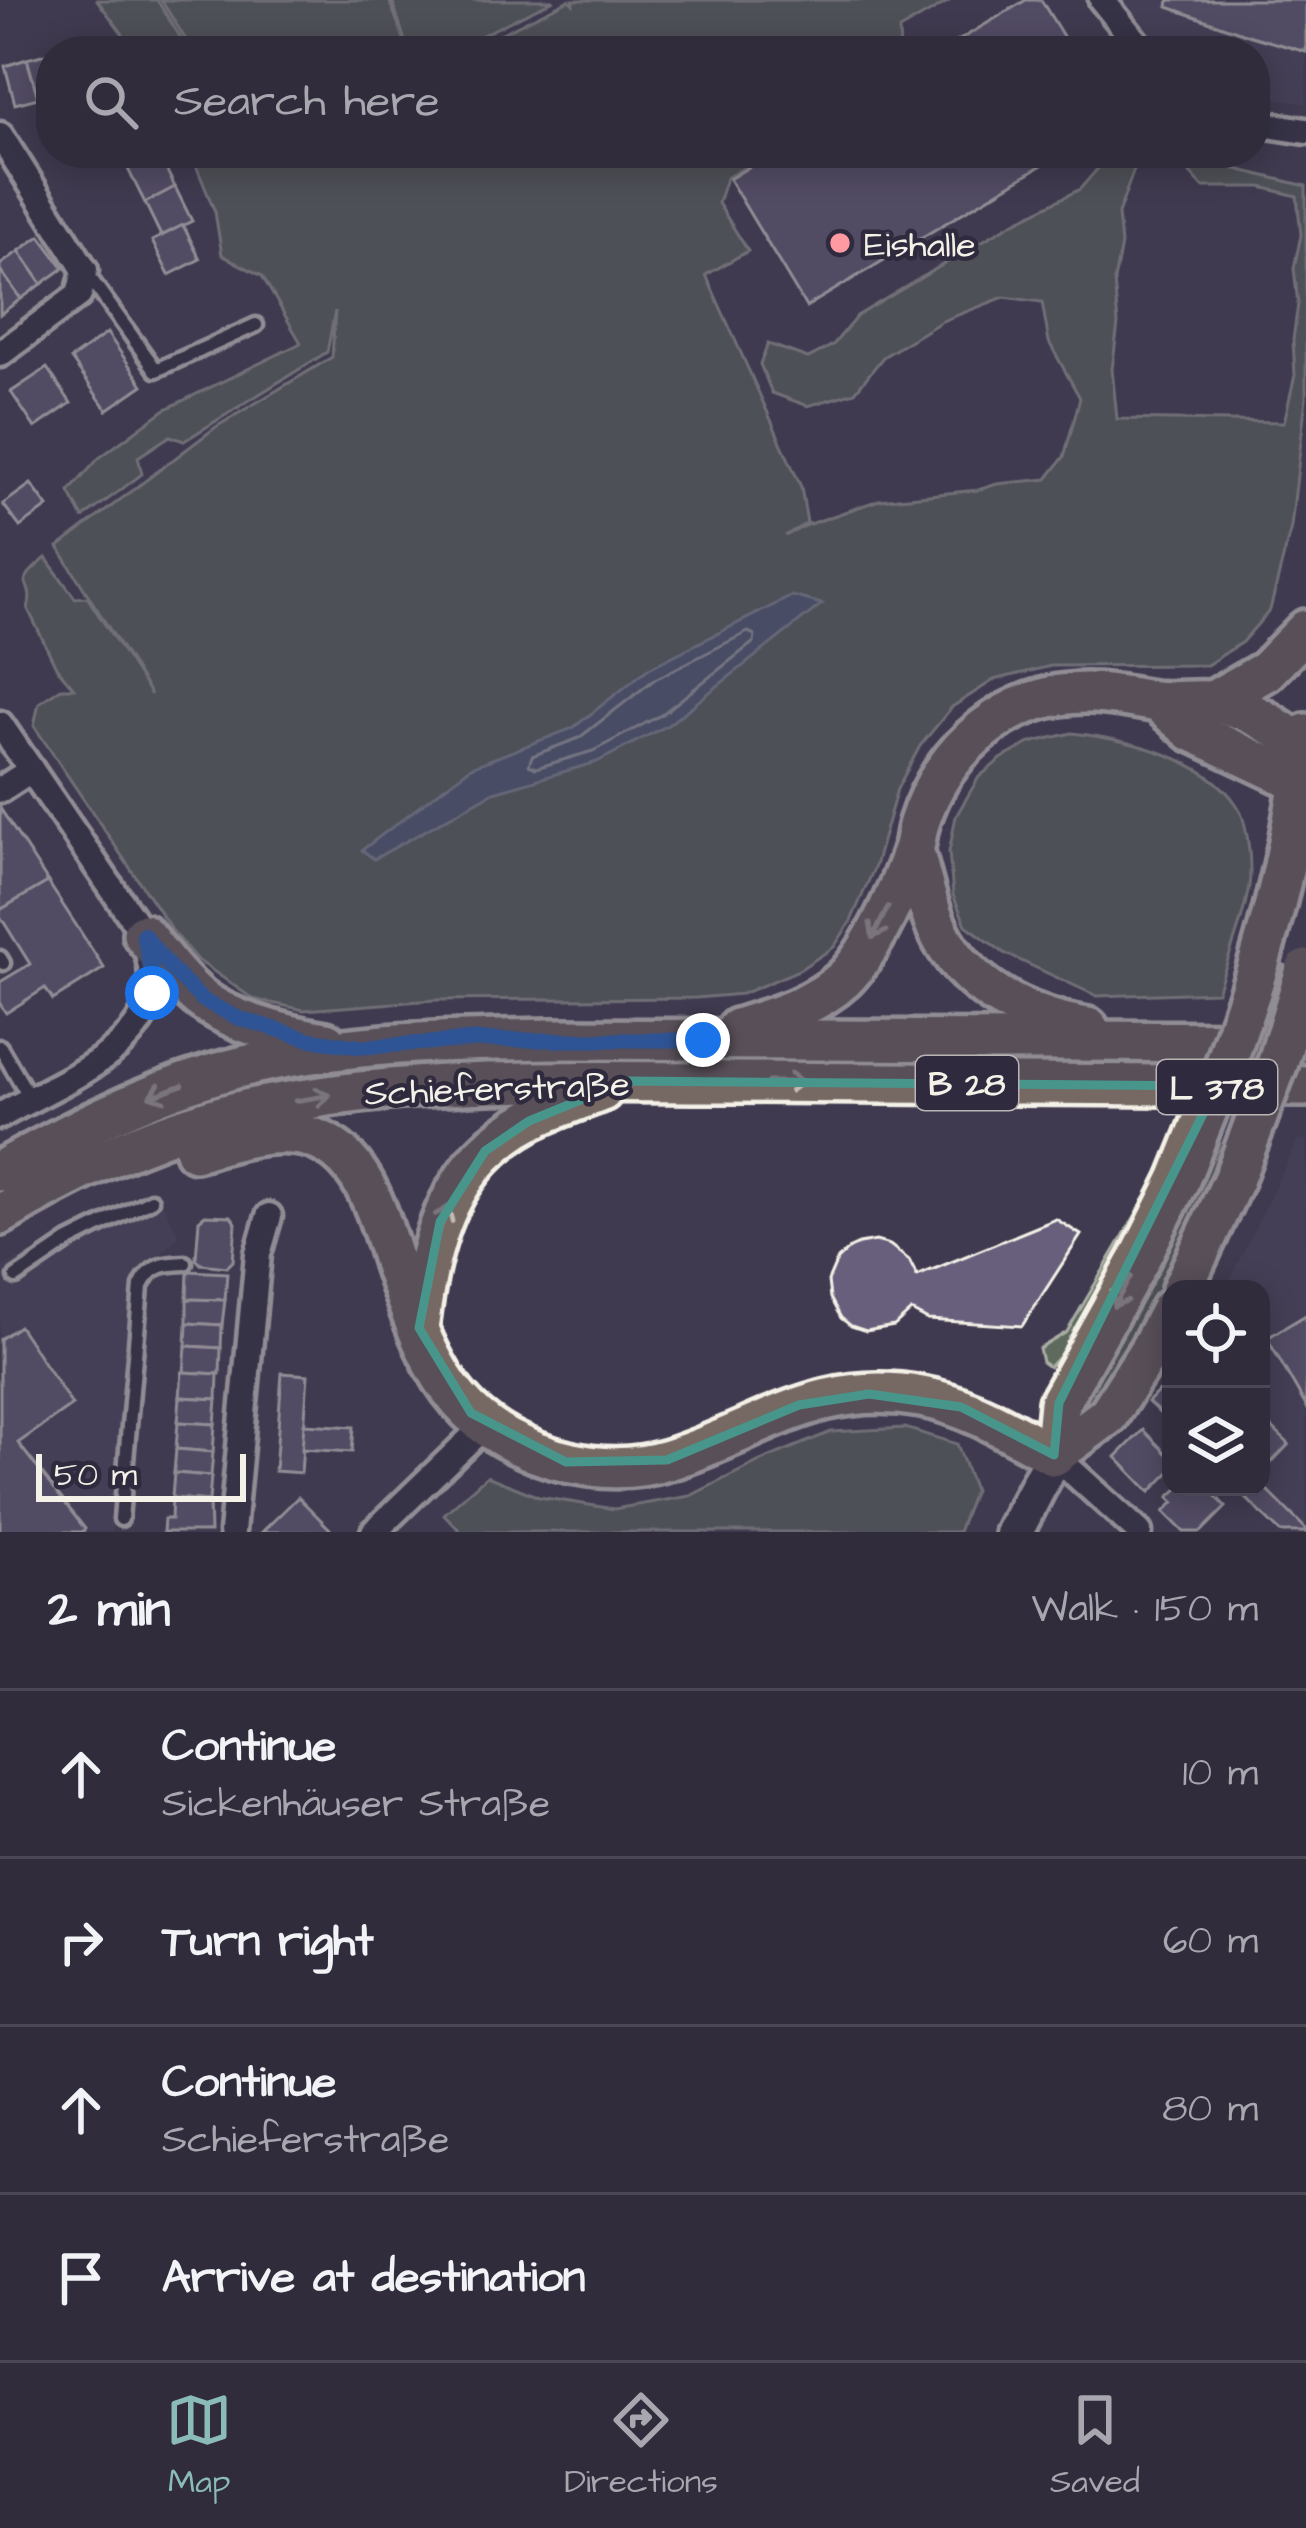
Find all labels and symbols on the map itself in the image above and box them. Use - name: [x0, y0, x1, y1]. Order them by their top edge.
- place label: Eishalle: [864, 220, 976, 271]
- marker: Eishalle: [827, 230, 853, 256]
- one-way arrow: [868, 904, 891, 940]
- route start: [125, 966, 179, 1020]
- route end: [676, 1013, 730, 1067]
- road number: B 28: [916, 1056, 1018, 1110]
- street label: Schieferstraße: [364, 1059, 631, 1120]
- road number: L 378: [1157, 1060, 1277, 1114]
- one-way arrow: [766, 1071, 805, 1093]
- one-way arrow: [148, 1082, 185, 1103]
- one-way arrow: [293, 1086, 332, 1109]
- one-way arrow: [433, 1204, 454, 1241]
- one-way arrow: [1110, 1273, 1133, 1308]
- scale bar: [36, 1448, 246, 1501]

